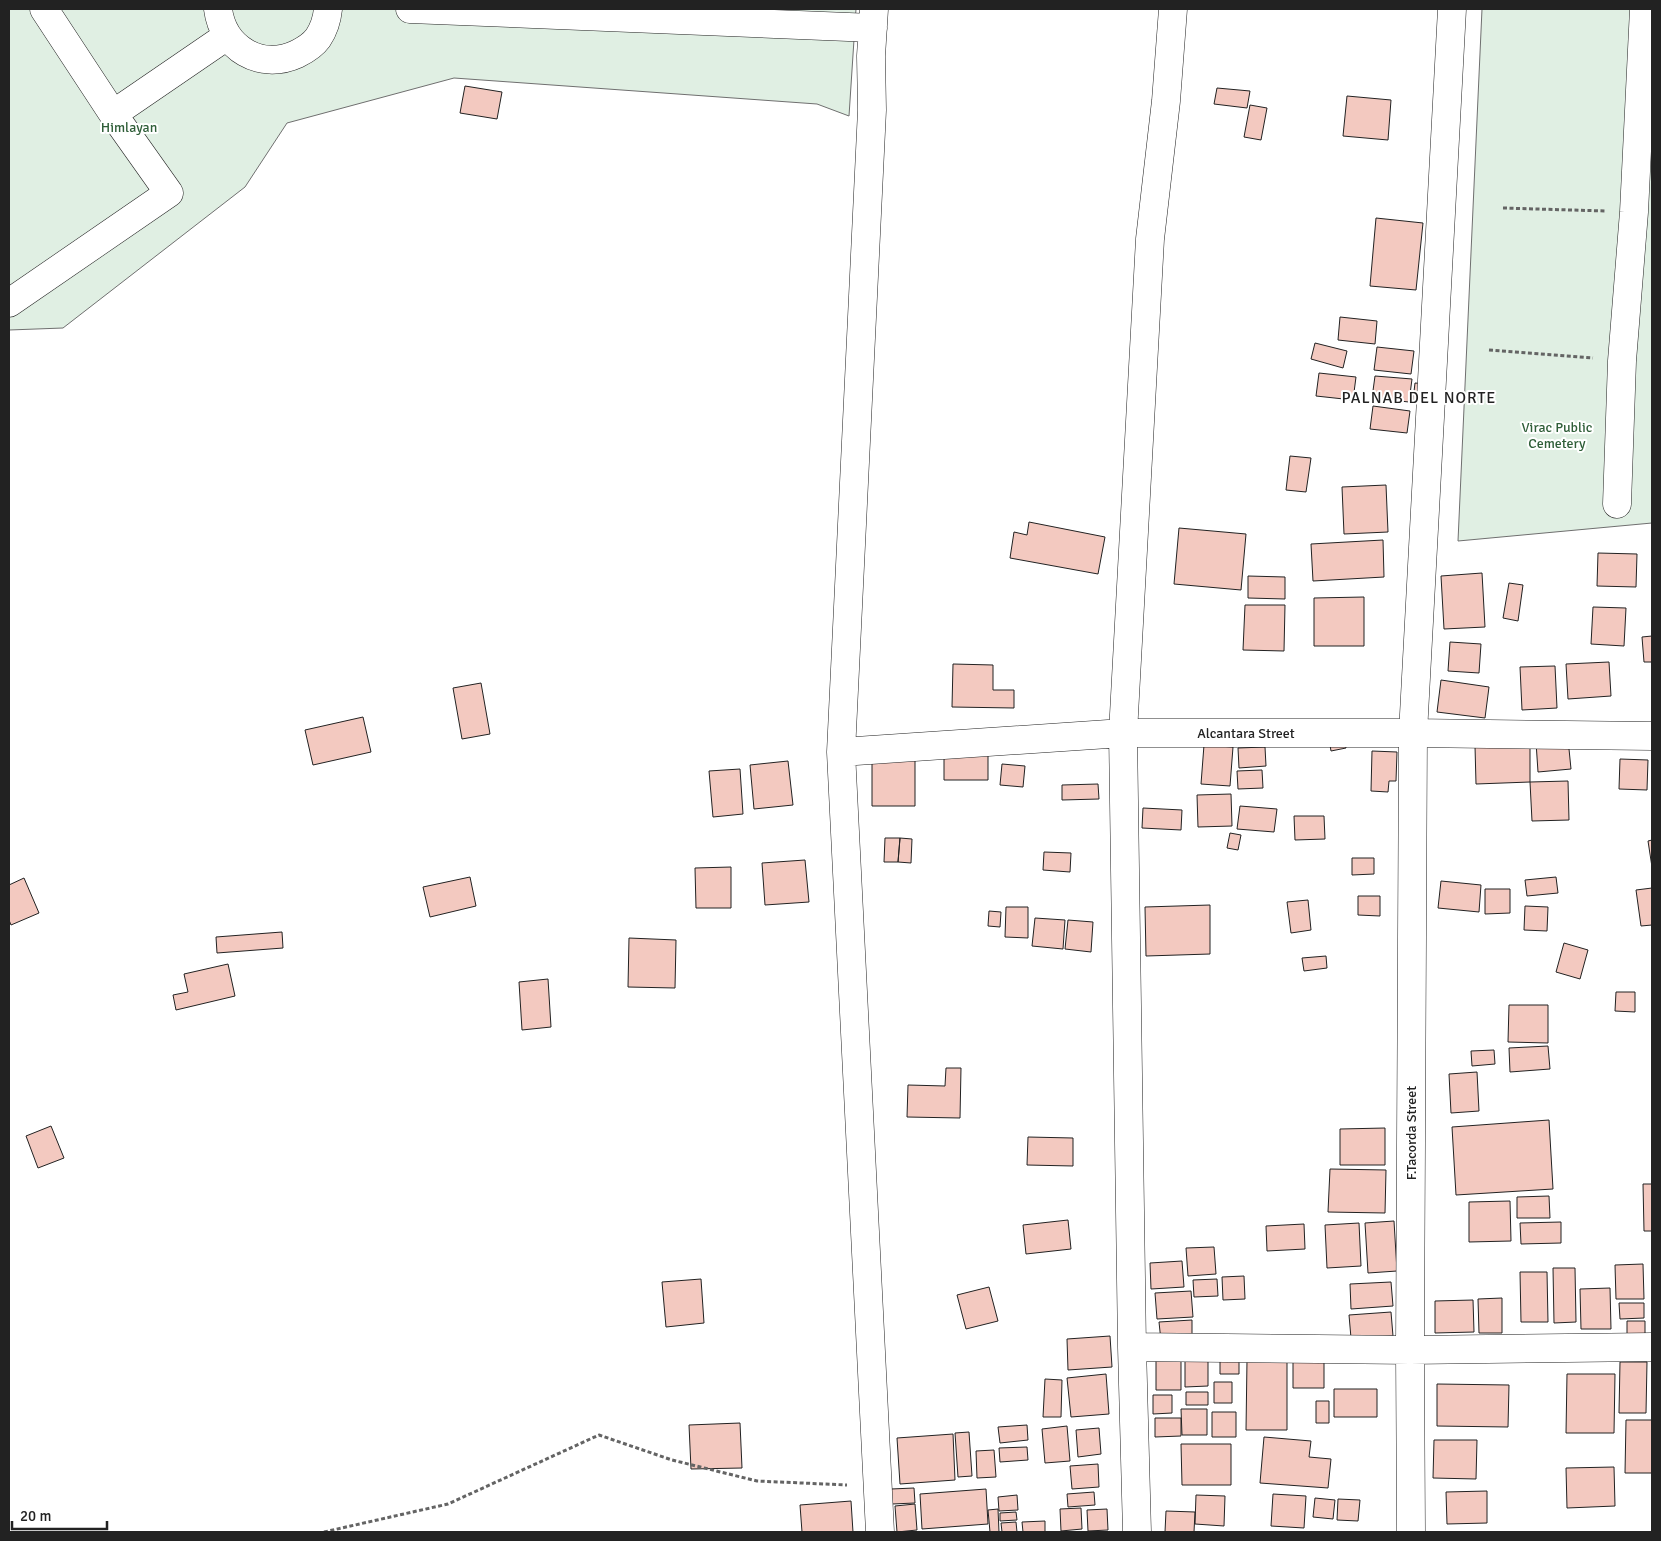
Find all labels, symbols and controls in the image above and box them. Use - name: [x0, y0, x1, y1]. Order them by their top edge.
- park label: Himlayan: [101, 119, 157, 136]
- district label: PALNAB DEL NORTE: [1342, 388, 1496, 408]
- park label: Virac Public Cemetery: [1522, 419, 1593, 452]
- street label: Alcantara Street: [1197, 725, 1295, 742]
- street label: F.Tacorda Street: [1403, 1086, 1420, 1180]
- scale bar: [12, 1498, 108, 1530]
- text: 20 m: [20, 1507, 51, 1525]

